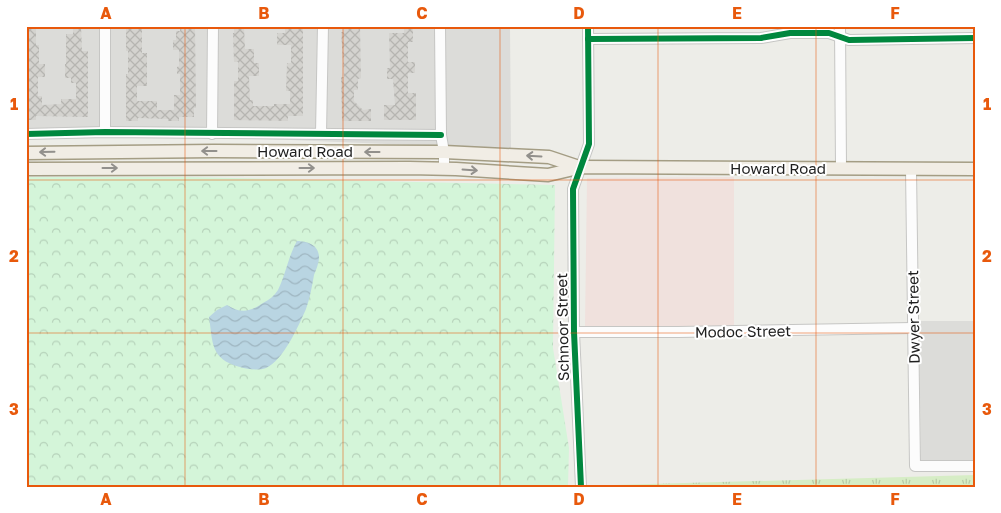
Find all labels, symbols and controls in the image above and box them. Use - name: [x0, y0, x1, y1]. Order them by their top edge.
- text: A: [100, 3, 112, 23]
- text: B: [258, 3, 270, 23]
- text: C: [416, 3, 428, 23]
- text: D: [573, 3, 585, 23]
- text: E: [732, 3, 742, 23]
- text: F: [890, 3, 900, 23]
- text: 1: [10, 94, 18, 114]
- text: 1: [983, 94, 991, 114]
- street label: Howard Road: [257, 142, 353, 160]
- one-way arrow: [202, 146, 218, 156]
- one-way arrow: [39, 147, 56, 157]
- one-way arrow: [364, 147, 380, 157]
- one-way arrow: [527, 152, 543, 161]
- street label: Howard Road: [730, 159, 826, 177]
- one-way arrow: [102, 163, 118, 173]
- one-way arrow: [299, 163, 315, 173]
- one-way arrow: [462, 165, 478, 174]
- text: 2: [9, 246, 19, 266]
- text: 2: [982, 246, 992, 266]
- street label: Dwyer Street: [903, 270, 923, 364]
- street label: Schnoor Street: [552, 273, 572, 381]
- street label: Modoc Street: [695, 321, 791, 341]
- text: 3: [9, 399, 19, 419]
- text: 3: [982, 399, 992, 419]
- text: A: [100, 489, 112, 509]
- text: B: [258, 489, 270, 509]
- text: C: [416, 489, 428, 509]
- text: D: [573, 489, 585, 509]
- text: E: [732, 489, 742, 509]
- text: F: [890, 489, 900, 509]

